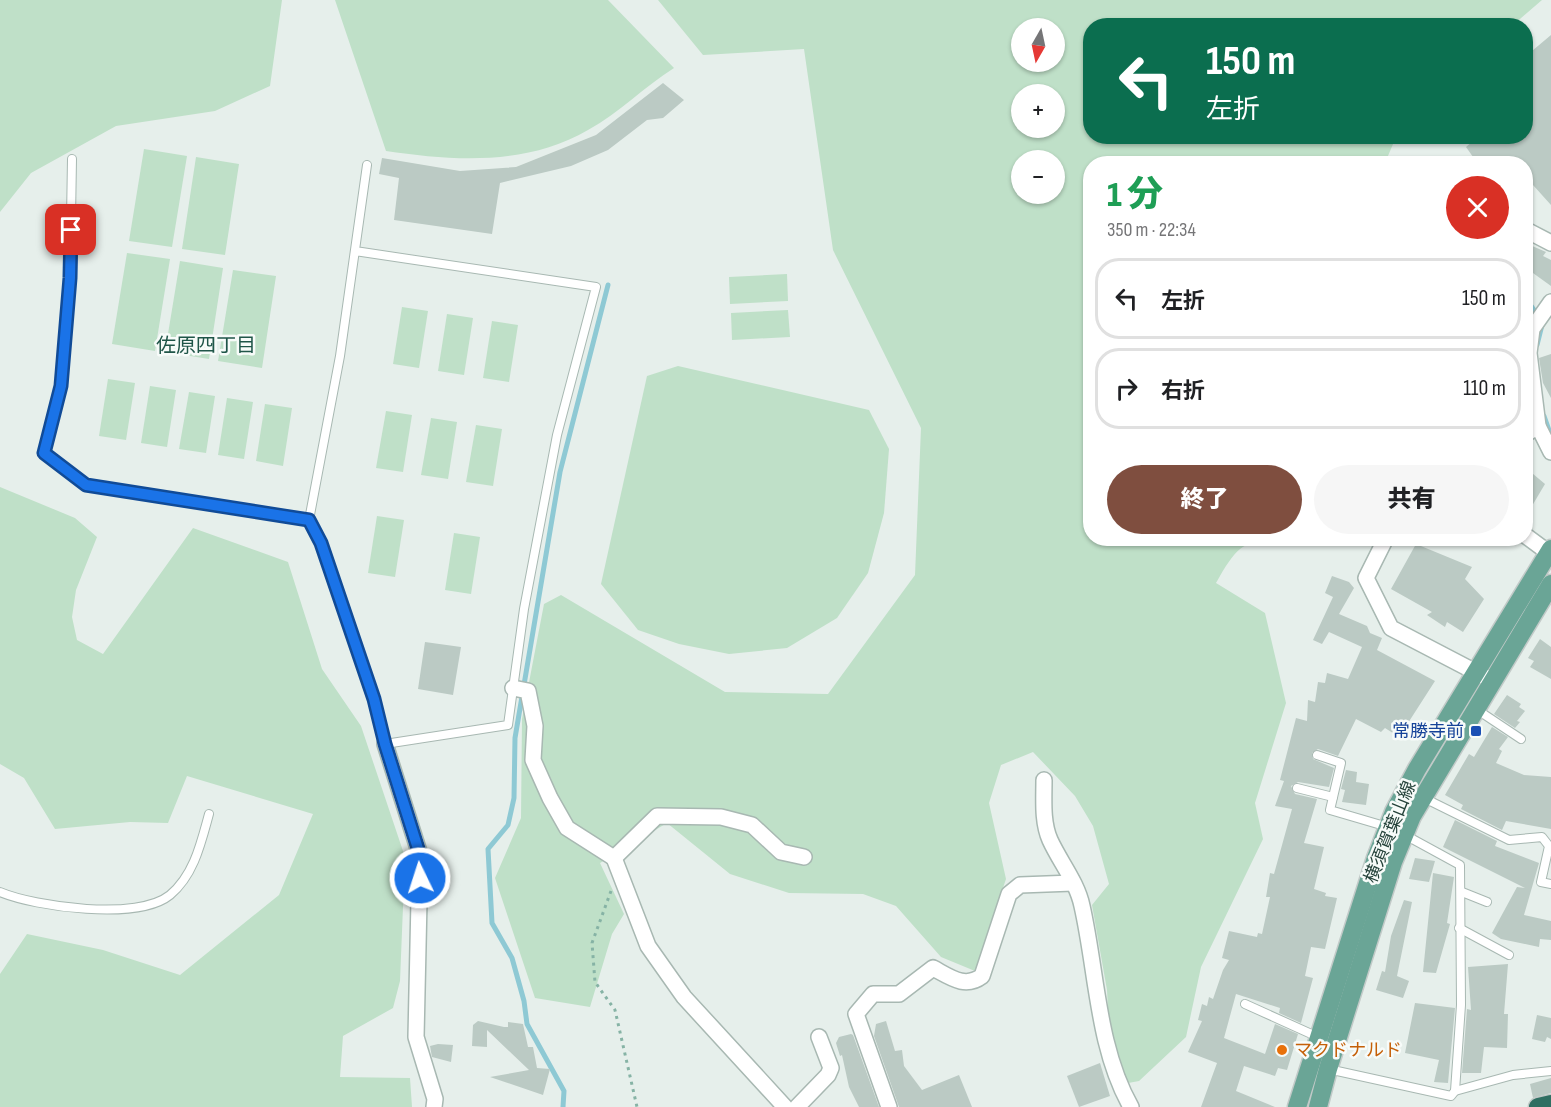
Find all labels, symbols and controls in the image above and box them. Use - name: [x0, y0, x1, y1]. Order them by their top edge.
- north arrow: [1011, 18, 1065, 72]
- map controls: [1011, 18, 1065, 204]
- text: 150 m: [1206, 36, 1295, 87]
- icon: left: [1107, 42, 1185, 120]
- button: +: [1011, 84, 1065, 138]
- text: 左折: [1206, 94, 1260, 126]
- button: −: [1011, 150, 1065, 204]
- text: 1 分: [1107, 174, 1163, 217]
- button: close: [1446, 176, 1509, 239]
- pin: [45, 204, 96, 255]
- icon: arrive: [54, 213, 87, 246]
- text: 350 m · 22:34: [1107, 218, 1196, 242]
- icon: left: [1110, 282, 1143, 315]
- text: 150 m: [1462, 285, 1506, 312]
- text: 左折: [1161, 288, 1205, 315]
- district label: 佐原四丁目: [156, 334, 256, 358]
- icon: right: [1110, 372, 1143, 405]
- text: 110 m: [1463, 375, 1506, 402]
- text: 右折: [1161, 378, 1205, 405]
- button: 終了: [1107, 465, 1302, 534]
- button: 共有: [1314, 465, 1509, 534]
- place label: 常勝寺前: [1392, 721, 1464, 742]
- marker: 常勝寺前: [1469, 724, 1483, 738]
- street label: 横須賀葉山線: [1360, 778, 1420, 886]
- position arrow: [388, 846, 452, 910]
- place label: マクドナルド: [1294, 1040, 1402, 1061]
- marker: マクドナルド: [1275, 1043, 1289, 1057]

